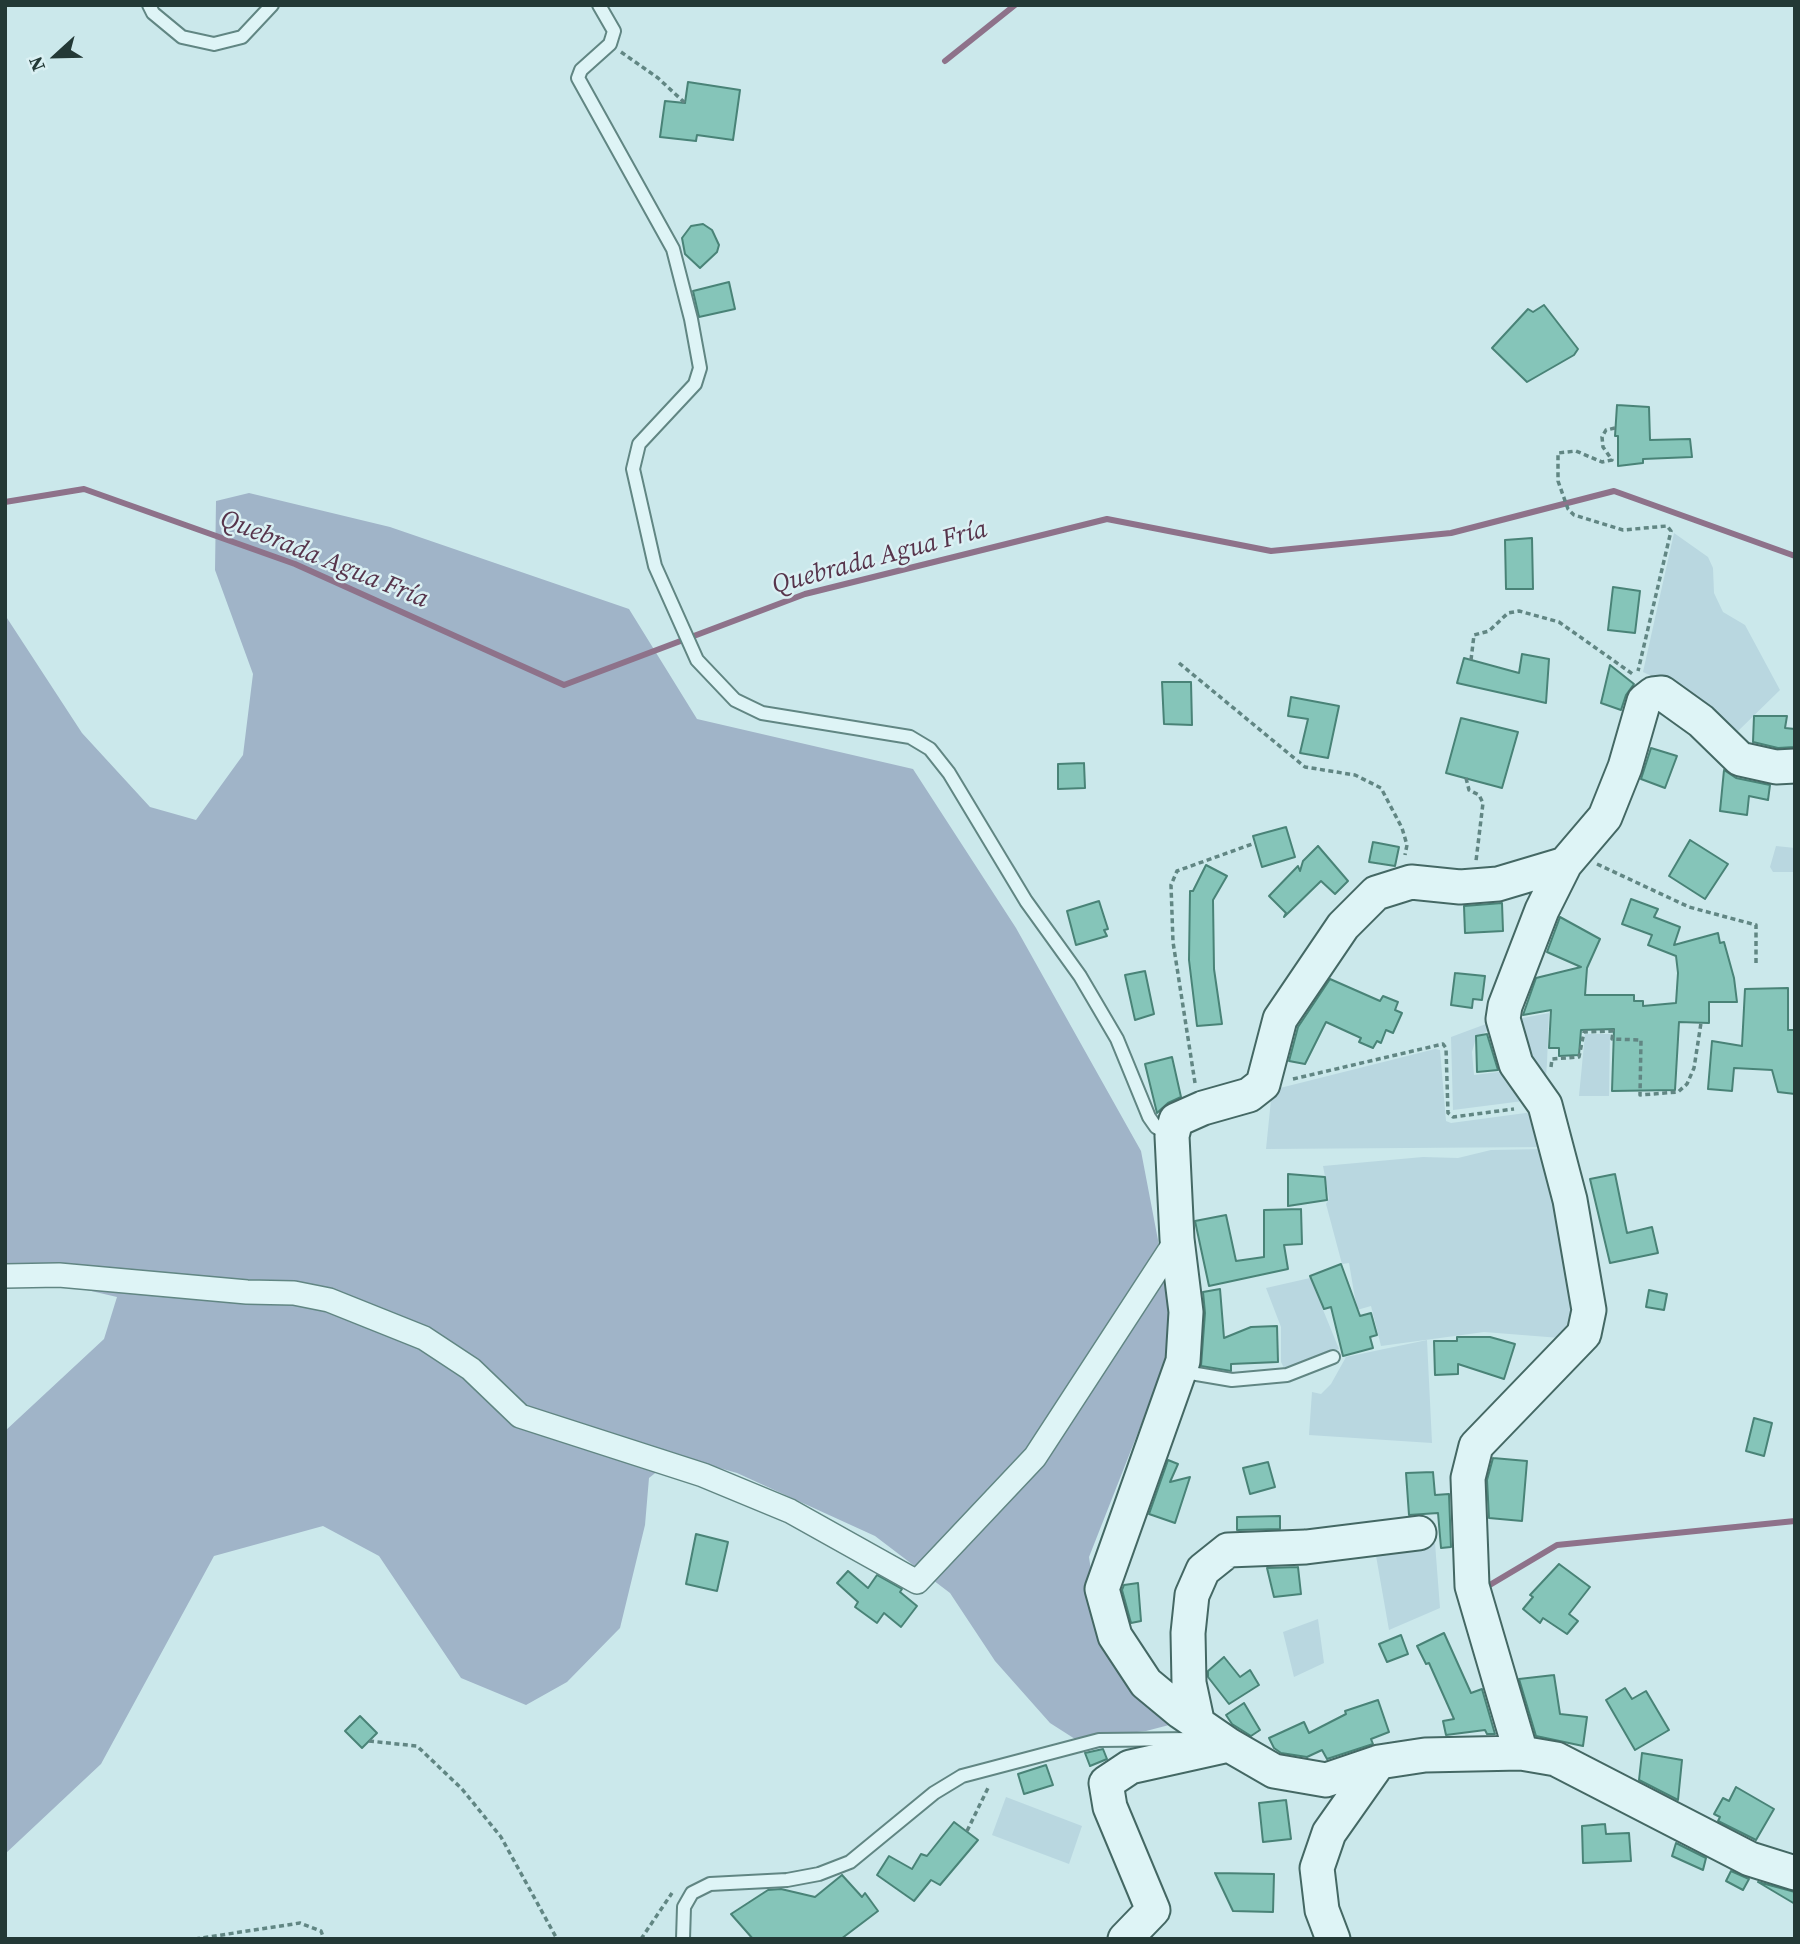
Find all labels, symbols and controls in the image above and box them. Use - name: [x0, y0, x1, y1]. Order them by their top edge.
- north arrow: [21, 21, 91, 91]
- text: N: [22, 53, 51, 75]
- water label: Quebrada Agua Fría: [215, 504, 433, 616]
- water label: Quebrada Agua Fría: [769, 514, 991, 602]

